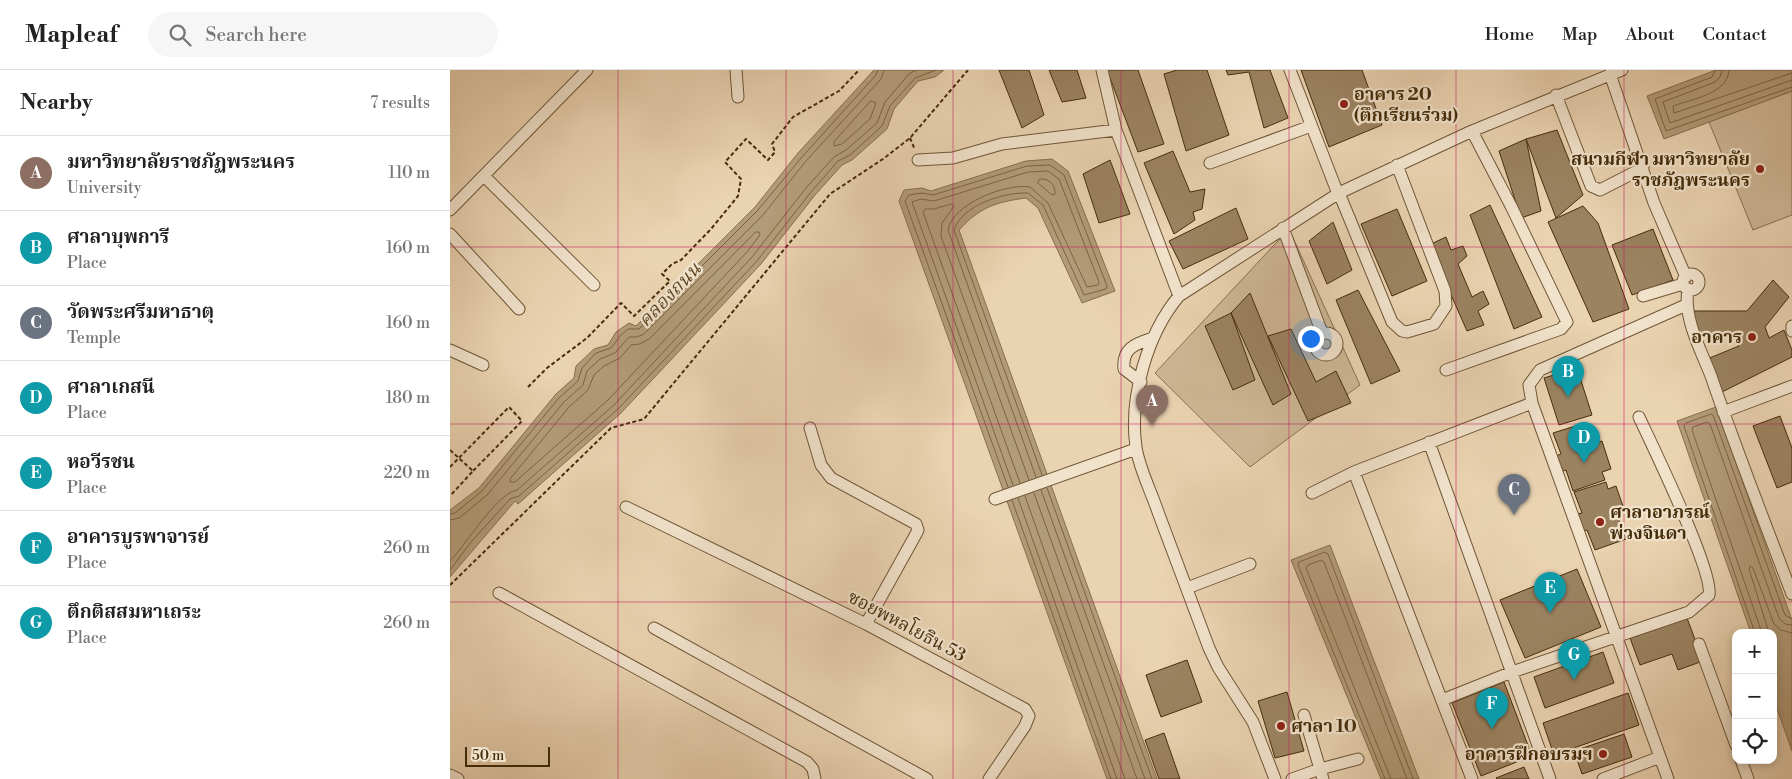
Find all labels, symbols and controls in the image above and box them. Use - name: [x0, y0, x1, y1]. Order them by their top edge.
- search box: [148, 12, 498, 57]
- text: Mapleaf: [25, 20, 118, 50]
- icon: search: [166, 21, 194, 49]
- text: Search here: [206, 23, 307, 47]
- text: Home: [1485, 23, 1534, 46]
- text: Map: [1562, 23, 1598, 46]
- text: About: [1626, 23, 1675, 46]
- text: Contact: [1703, 23, 1767, 46]
- place label: อาคาร 20 (ตึกเรียนร่วม): [1354, 83, 1459, 127]
- text: Nearby: [20, 90, 93, 116]
- text: 7 results: [370, 93, 430, 113]
- marker: อาคาร 20 (ตึกเรียนร่วม): [1338, 98, 1350, 110]
- place label: สนามกีฬา มหาวิทยาลัย ราชภัฎพระนคร: [1571, 148, 1750, 192]
- text: มหาวิทยาลัยราชภัฏพระนคร: [67, 150, 295, 174]
- text: A: [30, 163, 42, 183]
- text: 110 m: [388, 163, 430, 183]
- marker: สนามกีฬา มหาวิทยาลัย ราชภัฎพระนคร: [1754, 163, 1766, 175]
- text: University: [67, 178, 141, 198]
- text: ศาลาบุพการี: [67, 225, 169, 249]
- text: B: [30, 238, 42, 258]
- text: 160 m: [386, 238, 430, 258]
- text: Place: [67, 253, 107, 273]
- water label: คลองถนน: [633, 257, 707, 332]
- text: วัดพระศรีมหาธาตุ: [67, 300, 214, 324]
- text: C: [30, 313, 42, 333]
- text: 160 m: [386, 313, 430, 333]
- your location: [1298, 326, 1324, 352]
- place label: อาคาร: [1691, 326, 1742, 349]
- text: Temple: [67, 328, 121, 348]
- marker: อาคาร: [1746, 331, 1758, 343]
- pin: B: [1552, 356, 1584, 397]
- text: ศาลาเกสนี: [67, 375, 155, 399]
- pin: A: [1136, 385, 1168, 426]
- text: D: [30, 388, 42, 408]
- text: 180 m: [386, 388, 430, 408]
- text: Place: [67, 403, 107, 423]
- pin: D: [1568, 422, 1600, 463]
- text: หอวีรชน: [67, 450, 135, 474]
- text: E: [30, 463, 42, 483]
- text: 220 m: [384, 463, 430, 483]
- pin: C: [1498, 474, 1530, 515]
- text: Place: [67, 478, 107, 498]
- place label: ศาลาอาภรณ์ พ่วงจินดา: [1610, 501, 1710, 545]
- marker: ศาลาอาภรณ์ พ่วงจินดา: [1594, 516, 1606, 528]
- text: อาคารบูรพาจารย์: [67, 525, 209, 549]
- text: F: [30, 538, 42, 558]
- text: 260 m: [383, 538, 430, 558]
- text: Place: [67, 553, 107, 573]
- pin: E: [1534, 572, 1566, 613]
- street label: ซอยพหลโยธิน 53: [844, 584, 971, 667]
- text: ตึกติสสมหาเถระ: [67, 600, 201, 624]
- text: G: [30, 613, 42, 633]
- text: 260 m: [383, 613, 430, 633]
- text: Place: [67, 628, 107, 648]
- map controls: [1732, 629, 1777, 764]
- button: +: [1732, 629, 1777, 674]
- pin: G: [1558, 639, 1590, 680]
- button: −: [1732, 674, 1777, 719]
- pin: F: [1476, 688, 1508, 729]
- place label: ศาลา 10: [1291, 715, 1357, 738]
- button: locate: [1732, 719, 1777, 764]
- marker: ศาลา 10: [1275, 720, 1287, 732]
- place label: อาคารฝึกอบรมฯ: [1465, 743, 1593, 766]
- scale bar: [465, 744, 550, 767]
- text: 50 m: [472, 747, 504, 765]
- marker: อาคารฝึกอบรมฯ: [1597, 748, 1609, 760]

